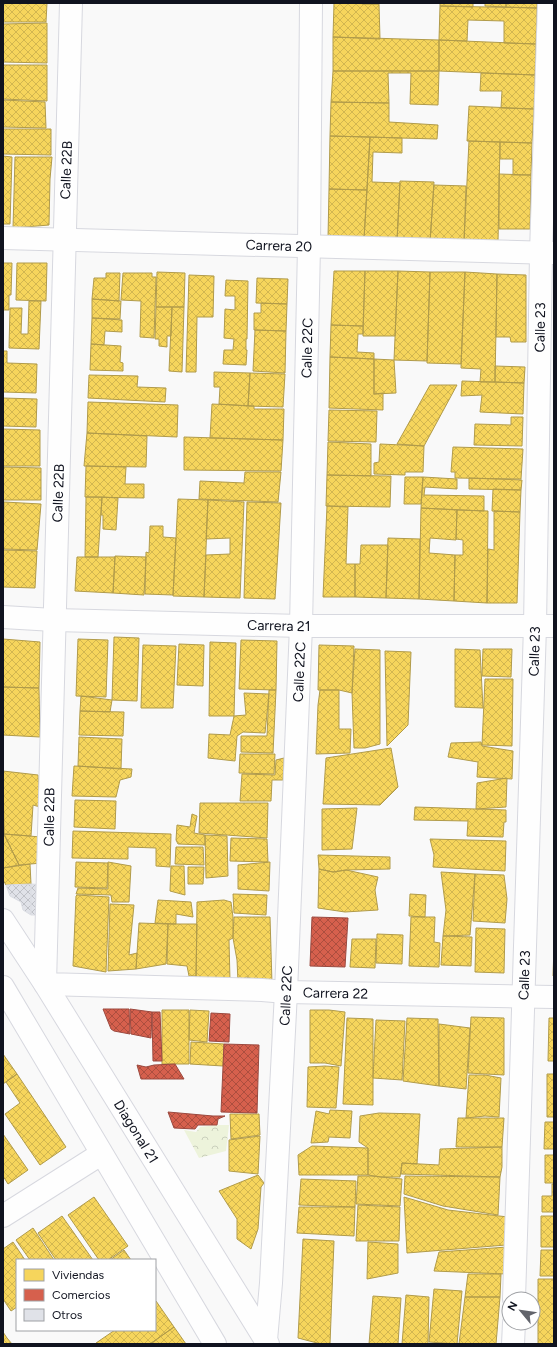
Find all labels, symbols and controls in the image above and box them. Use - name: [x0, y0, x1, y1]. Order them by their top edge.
- street label: Calle 22B: [57, 140, 76, 200]
- street label: Carrera 20: [245, 237, 312, 255]
- street label: Calle 23: [531, 302, 549, 353]
- street label: Calle 22C: [298, 318, 316, 378]
- street label: Calle 22B: [49, 463, 68, 523]
- street label: Carrera 21: [247, 617, 311, 635]
- street label: Calle 23: [525, 626, 544, 677]
- street label: Calle 22C: [290, 641, 309, 702]
- street label: Calle 22B: [40, 788, 59, 847]
- street label: Calle 23: [515, 950, 534, 1000]
- street label: Calle 22C: [276, 965, 296, 1026]
- street label: Carrera 22: [303, 984, 368, 1003]
- street label: Diagonal 21: [110, 1097, 162, 1167]
- legend: [16, 1259, 156, 1331]
- text: Viviendas: [52, 1268, 105, 1282]
- text: Comercios: [52, 1288, 111, 1302]
- north arrow: [501, 1291, 541, 1331]
- text: N: [505, 1300, 520, 1313]
- text: Otros: [52, 1308, 83, 1322]

